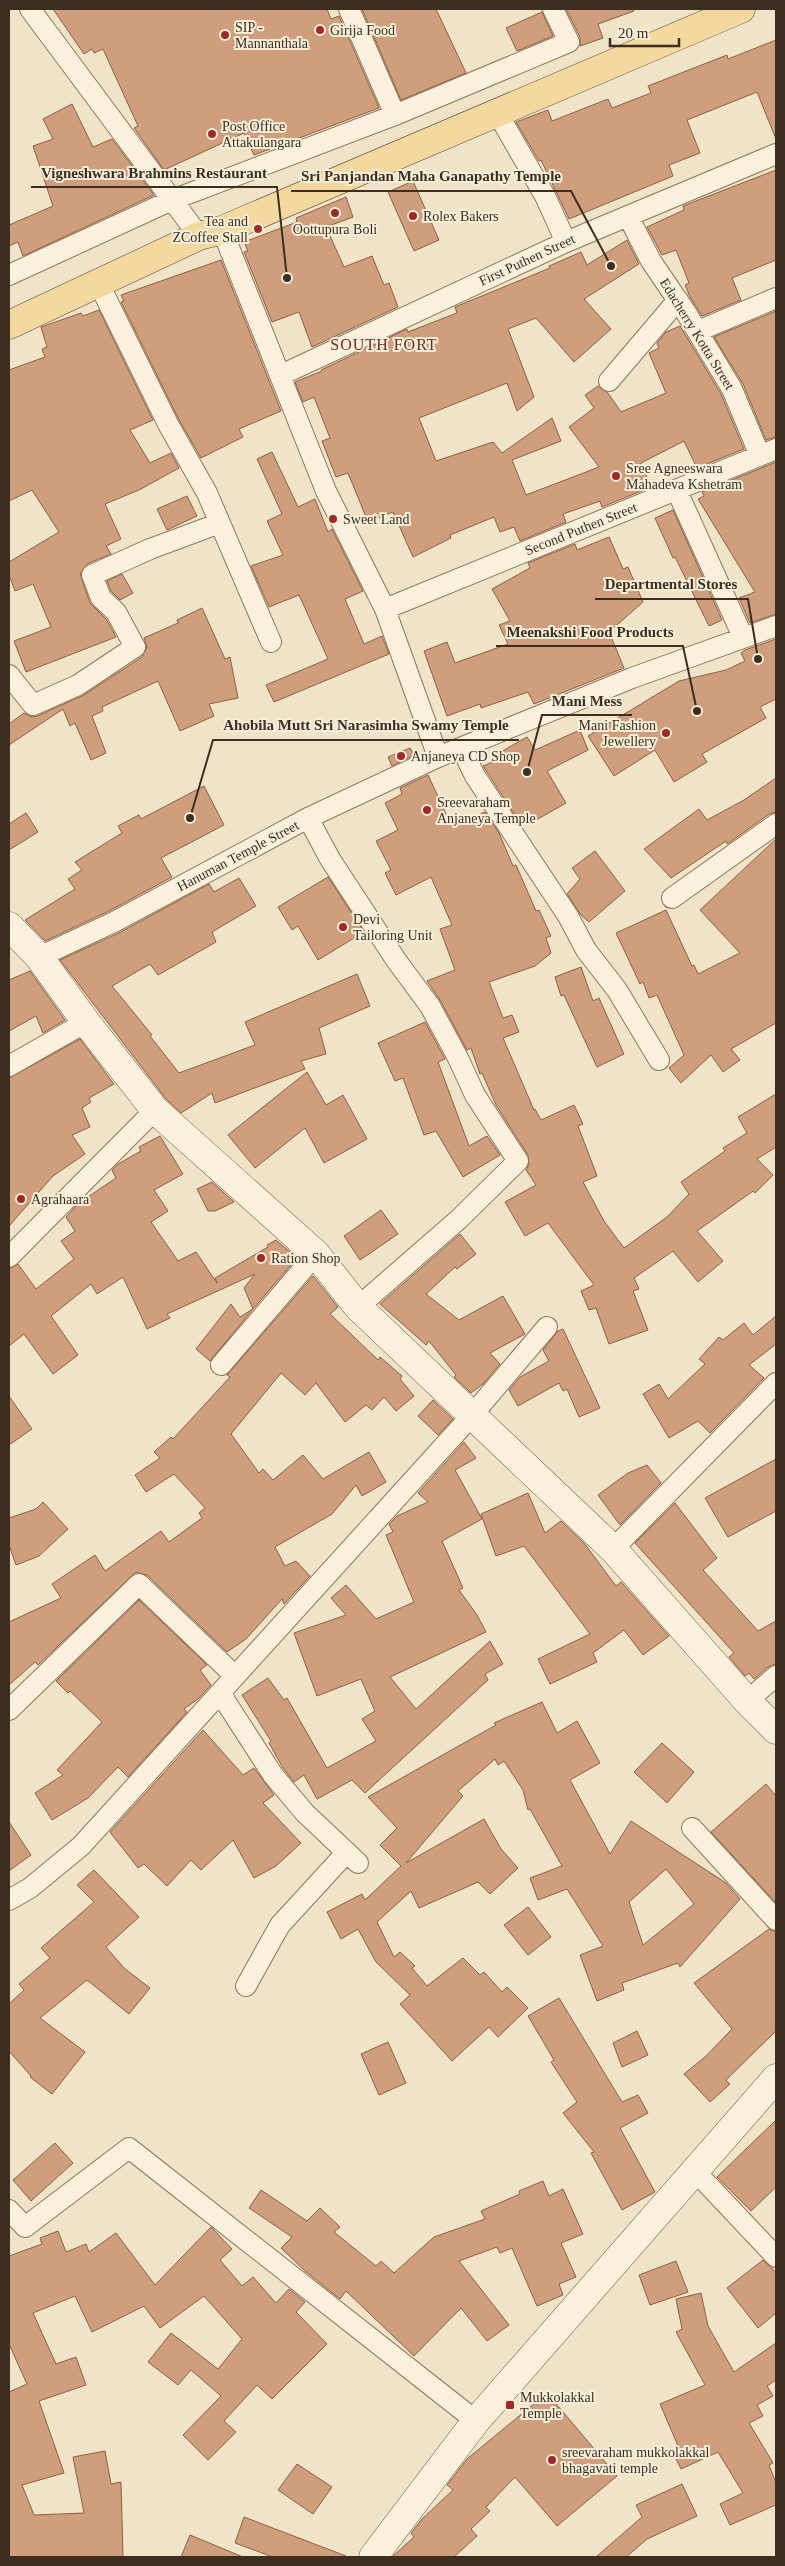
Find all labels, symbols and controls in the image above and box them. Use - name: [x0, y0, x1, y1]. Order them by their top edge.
- scale bar: [610, 15, 679, 47]
- place label: SIP - Mannanthala: [235, 20, 309, 51]
- place label: Girija Food: [330, 23, 395, 38]
- marker: Girija Food: [314, 24, 326, 36]
- text: 20 m: [618, 25, 649, 41]
- marker: SIP - Mannanthala: [219, 29, 231, 41]
- place label: Post Office Attakulangara: [222, 119, 302, 150]
- marker: Post Office Attakulangara: [206, 128, 218, 140]
- callout: Vigneshwara Brahmins Restaurant: [31, 157, 277, 187]
- callout: Sri Panjandan Maha Ganapathy Temple: [291, 161, 571, 191]
- text: Vigneshwara Brahmins Restaurant: [41, 165, 267, 181]
- text: Sri Panjandan Maha Ganapathy Temple: [301, 168, 561, 184]
- marker: Oottupura Boli: [329, 207, 341, 219]
- place label: Rolex Bakers: [423, 209, 499, 224]
- marker: Rolex Bakers: [407, 210, 419, 222]
- place label: Tea and ZCoffee Stall: [172, 214, 248, 245]
- place label: Oottupura Boli: [293, 222, 377, 237]
- marker: Tea and ZCoffee Stall: [252, 223, 264, 235]
- street label: First Puthen Street: [477, 231, 577, 289]
- street label: Edacherry Kotta Street: [657, 276, 737, 392]
- district label: SOUTH FORT: [330, 336, 438, 353]
- place label: Sree Agneeswara Mahadeva Kshetram: [626, 461, 742, 492]
- marker: Sree Agneeswara Mahadeva Kshetram: [610, 470, 622, 482]
- street label: Second Puthen Street: [523, 500, 639, 558]
- place label: Sweet Land: [343, 512, 409, 527]
- marker: Sweet Land: [327, 513, 339, 525]
- callout: Departmental Stores: [595, 569, 748, 599]
- text: Departmental Stores: [605, 576, 737, 592]
- callout: Meenakshi Food Products: [496, 616, 683, 646]
- text: Meenakshi Food Products: [506, 624, 674, 640]
- callout: Mani Mess: [542, 685, 632, 715]
- text: Mani Mess: [552, 693, 622, 709]
- callout: Ahobila Mutt Sri Narasimha Swamy Temple: [213, 710, 519, 740]
- text: Ahobila Mutt Sri Narasimha Swamy Temple: [223, 717, 509, 733]
- place label: Mani Fashion Jewellery: [579, 718, 656, 749]
- marker: Mani Fashion Jewellery: [660, 727, 672, 739]
- place label: Anjaneya CD Shop: [411, 749, 520, 764]
- marker: Anjaneya CD Shop: [395, 750, 407, 762]
- place label: Sreevaraham Anjaneya Temple: [437, 795, 536, 826]
- marker: Sreevaraham Anjaneya Temple: [421, 804, 433, 816]
- street label: Hanuman Temple Street: [175, 817, 301, 894]
- place label: Devi Tailoring Unit: [353, 912, 433, 943]
- marker: Devi Tailoring Unit: [337, 921, 349, 933]
- place label: Agrahaara: [31, 1192, 90, 1207]
- marker: Agrahaara: [15, 1193, 27, 1205]
- place label: Ration Shop: [271, 1251, 341, 1266]
- marker: Ration Shop: [255, 1252, 267, 1264]
- place label: Mukkolakkal Temple: [520, 2390, 595, 2421]
- marker: Mukkolakkal Temple: [504, 2399, 516, 2411]
- place label: sreevaraham mukkolakkal bhagavati temple: [562, 2445, 709, 2476]
- marker: sreevaraham mukkolakkal bhagavati temple: [546, 2454, 558, 2466]

